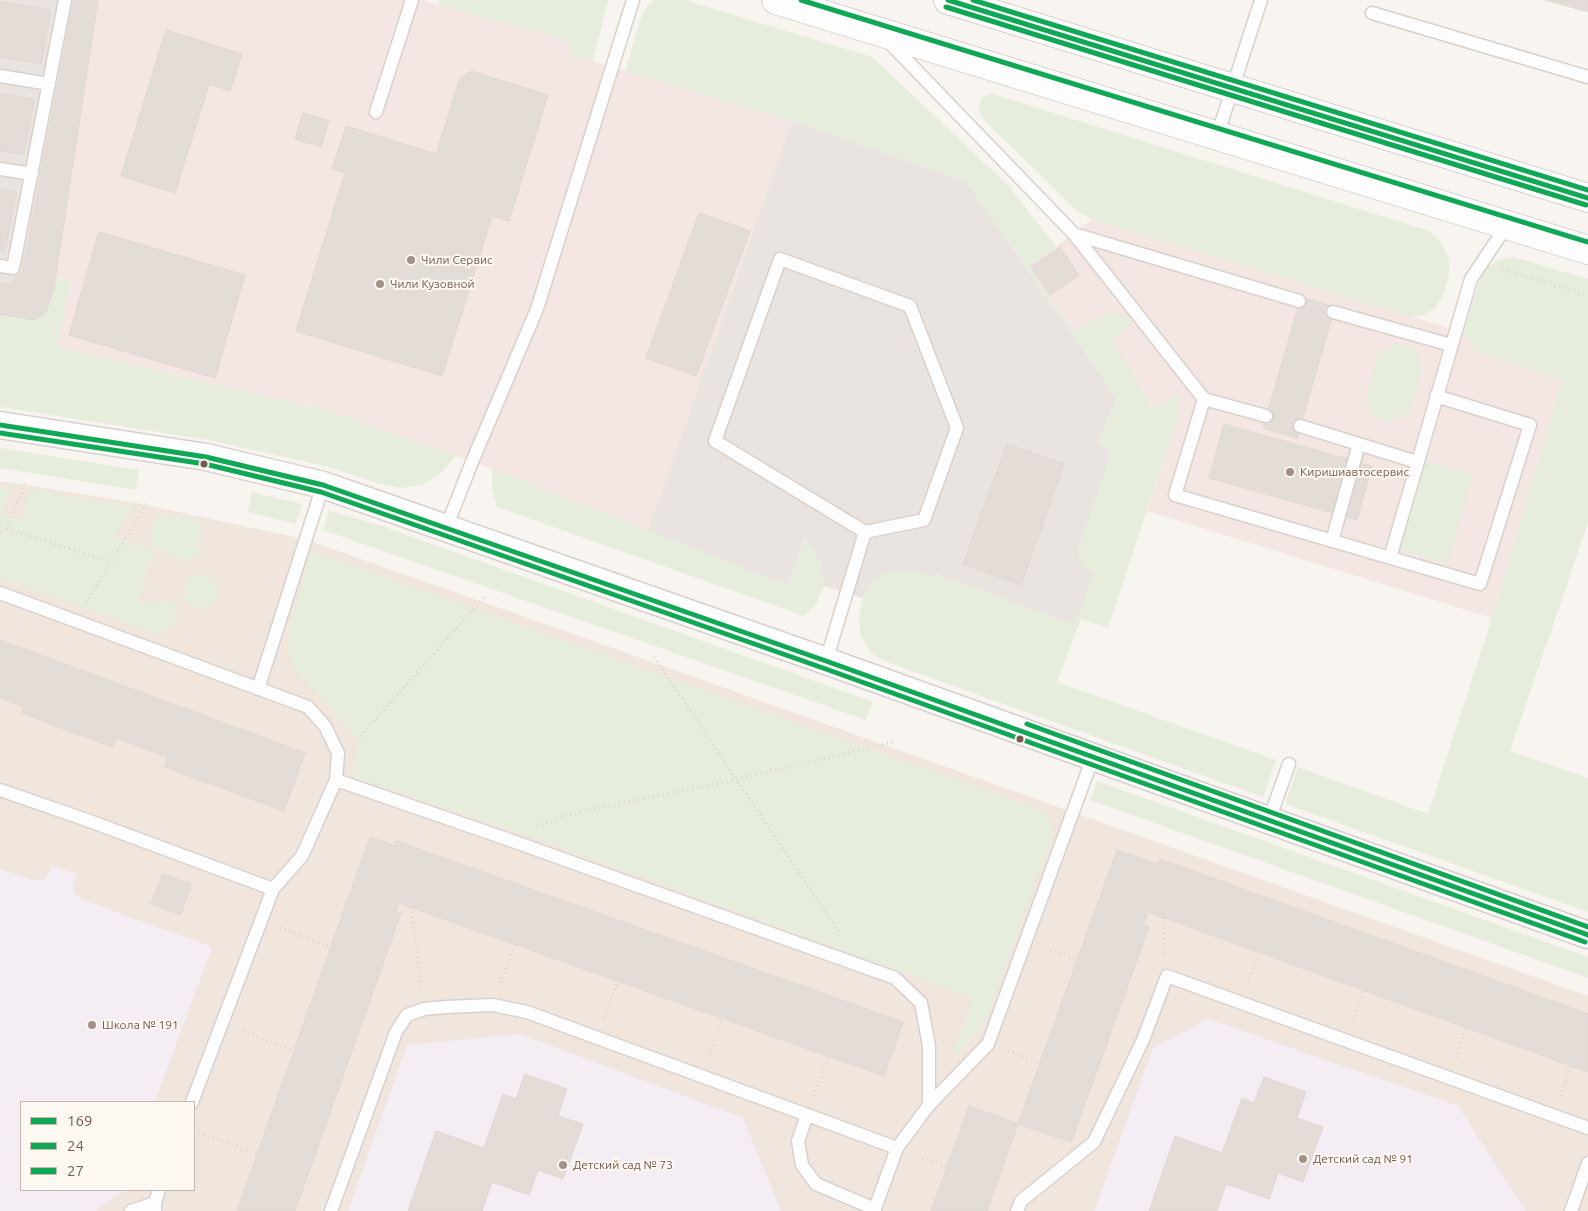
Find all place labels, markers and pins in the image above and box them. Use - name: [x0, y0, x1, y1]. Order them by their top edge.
- place label: Чили Сервис: [421, 253, 493, 267]
- marker: Чили Сервис: [405, 254, 417, 266]
- place label: Чили Кузовной: [390, 277, 475, 291]
- marker: Чили Кузовной: [374, 278, 386, 290]
- unlabelled marker: [199, 459, 209, 469]
- place label: Киришиавтосервис: [1300, 465, 1409, 479]
- marker: Киришиавтосервис: [1284, 466, 1296, 478]
- unlabelled marker: [1015, 734, 1025, 744]
- place label: Школа № 191: [102, 1018, 179, 1032]
- marker: Школа № 191: [86, 1019, 98, 1031]
- place label: Детский сад № 91: [1313, 1152, 1413, 1166]
- marker: Детский сад № 91: [1297, 1153, 1309, 1165]
- place label: Детский сад № 73: [573, 1158, 673, 1172]
- marker: Детский сад № 73: [557, 1159, 569, 1171]

